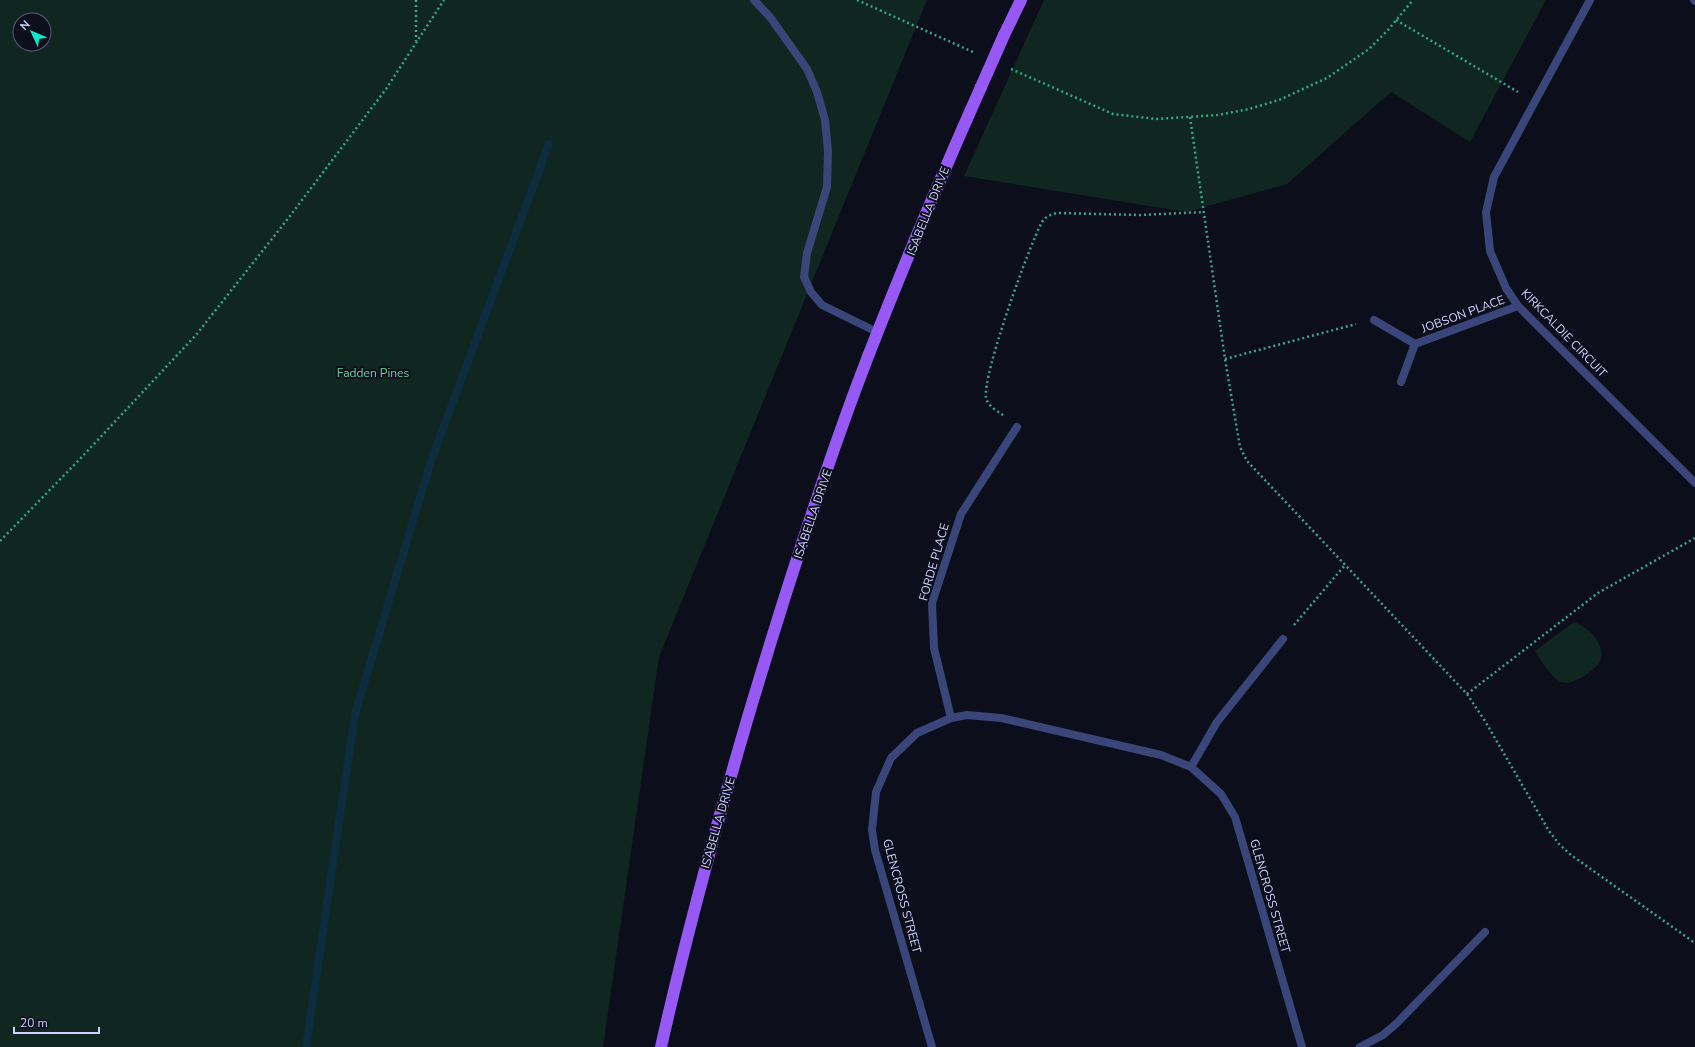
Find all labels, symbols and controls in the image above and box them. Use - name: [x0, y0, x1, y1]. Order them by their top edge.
- north arrow: [12, 12, 52, 52]
- text: N: [17, 17, 33, 34]
- street label: ISABELLA DRIVE: [903, 164, 953, 258]
- street label: KIRKCALDIE CIRCUIT: [1518, 285, 1611, 381]
- street label: JOBSON PLACE: [1418, 292, 1507, 337]
- park label: Fadden Pines: [337, 365, 409, 381]
- street label: ISABELLA DRIVE: [790, 467, 836, 561]
- street label: FORDE PLACE: [915, 521, 953, 603]
- street label: ISABELLA DRIVE: [697, 776, 739, 870]
- street label: GLENCROSS STREET: [879, 837, 925, 956]
- street label: GLENCROSS STREET: [1246, 837, 1294, 956]
- scale bar: [14, 1009, 99, 1035]
- text: 20 m: [20, 1015, 48, 1031]

